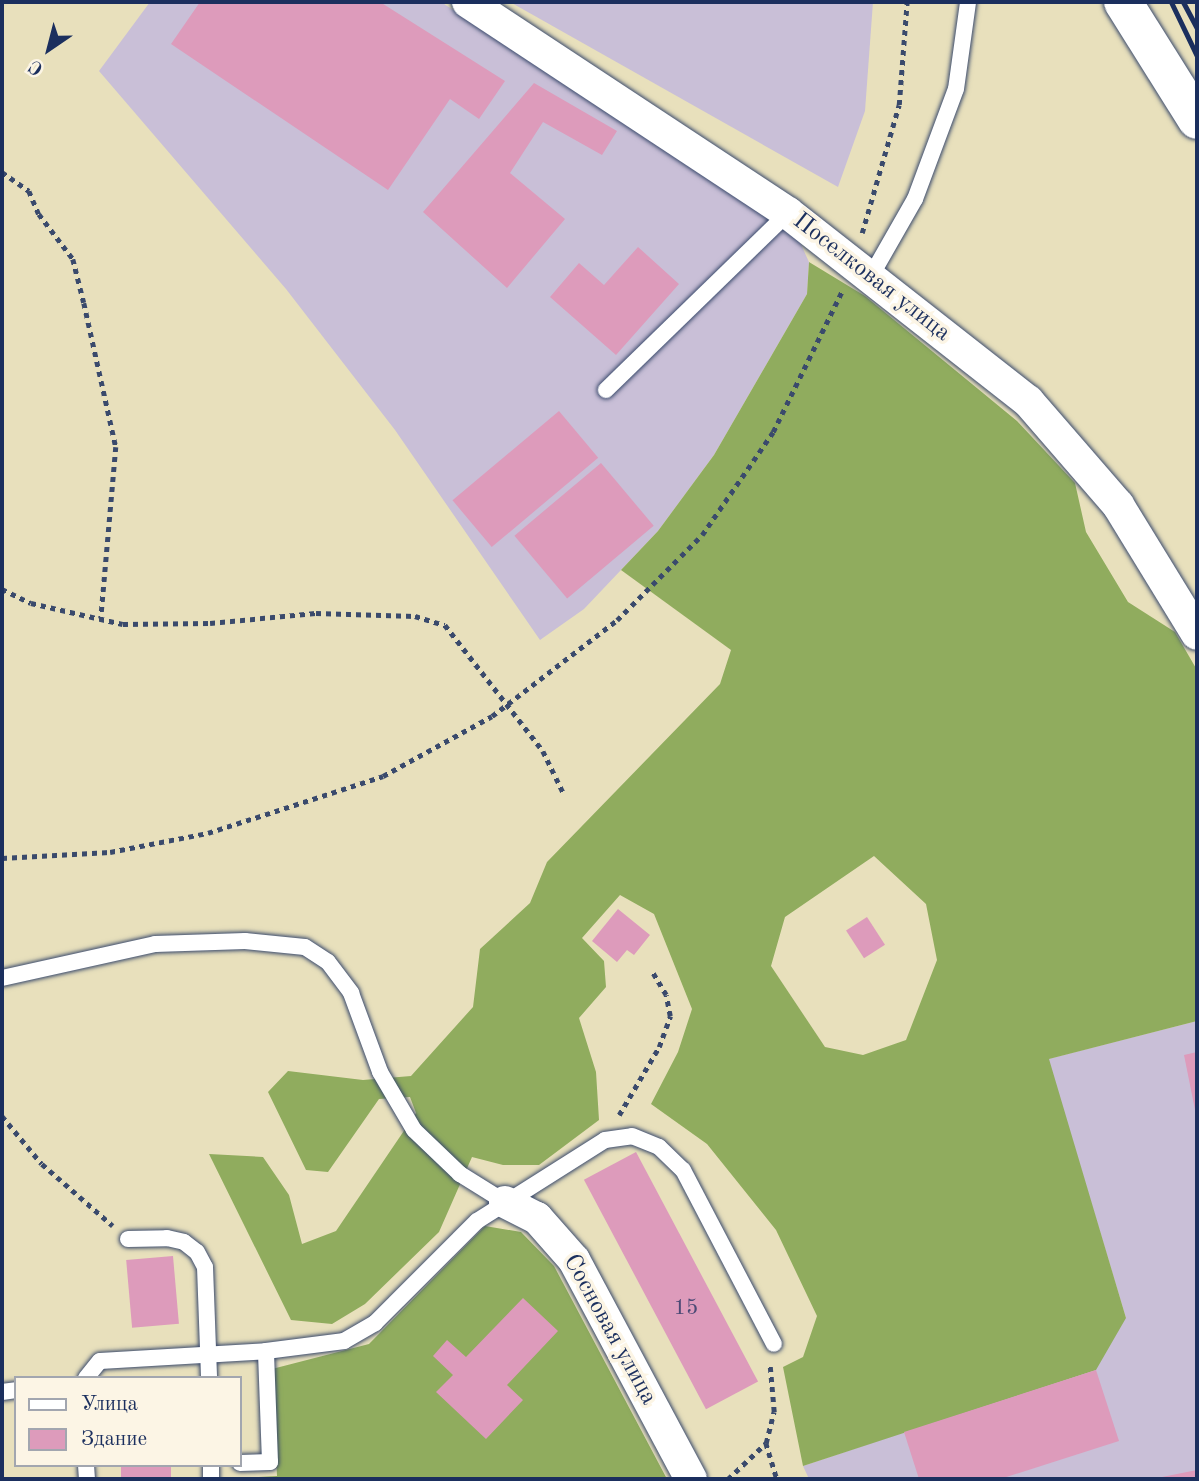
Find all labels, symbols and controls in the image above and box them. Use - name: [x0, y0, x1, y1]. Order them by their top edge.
- north arrow: [14, 14, 84, 84]
- text: С: [26, 55, 47, 78]
- street label: Поселковая улица: [786, 207, 956, 349]
- street label: Сосновая улица: [556, 1250, 662, 1410]
- house number: 15: [674, 1296, 698, 1322]
- legend: [14, 1376, 242, 1467]
- text: Улица: [81, 1394, 138, 1415]
- text: Здание: [81, 1429, 147, 1450]

